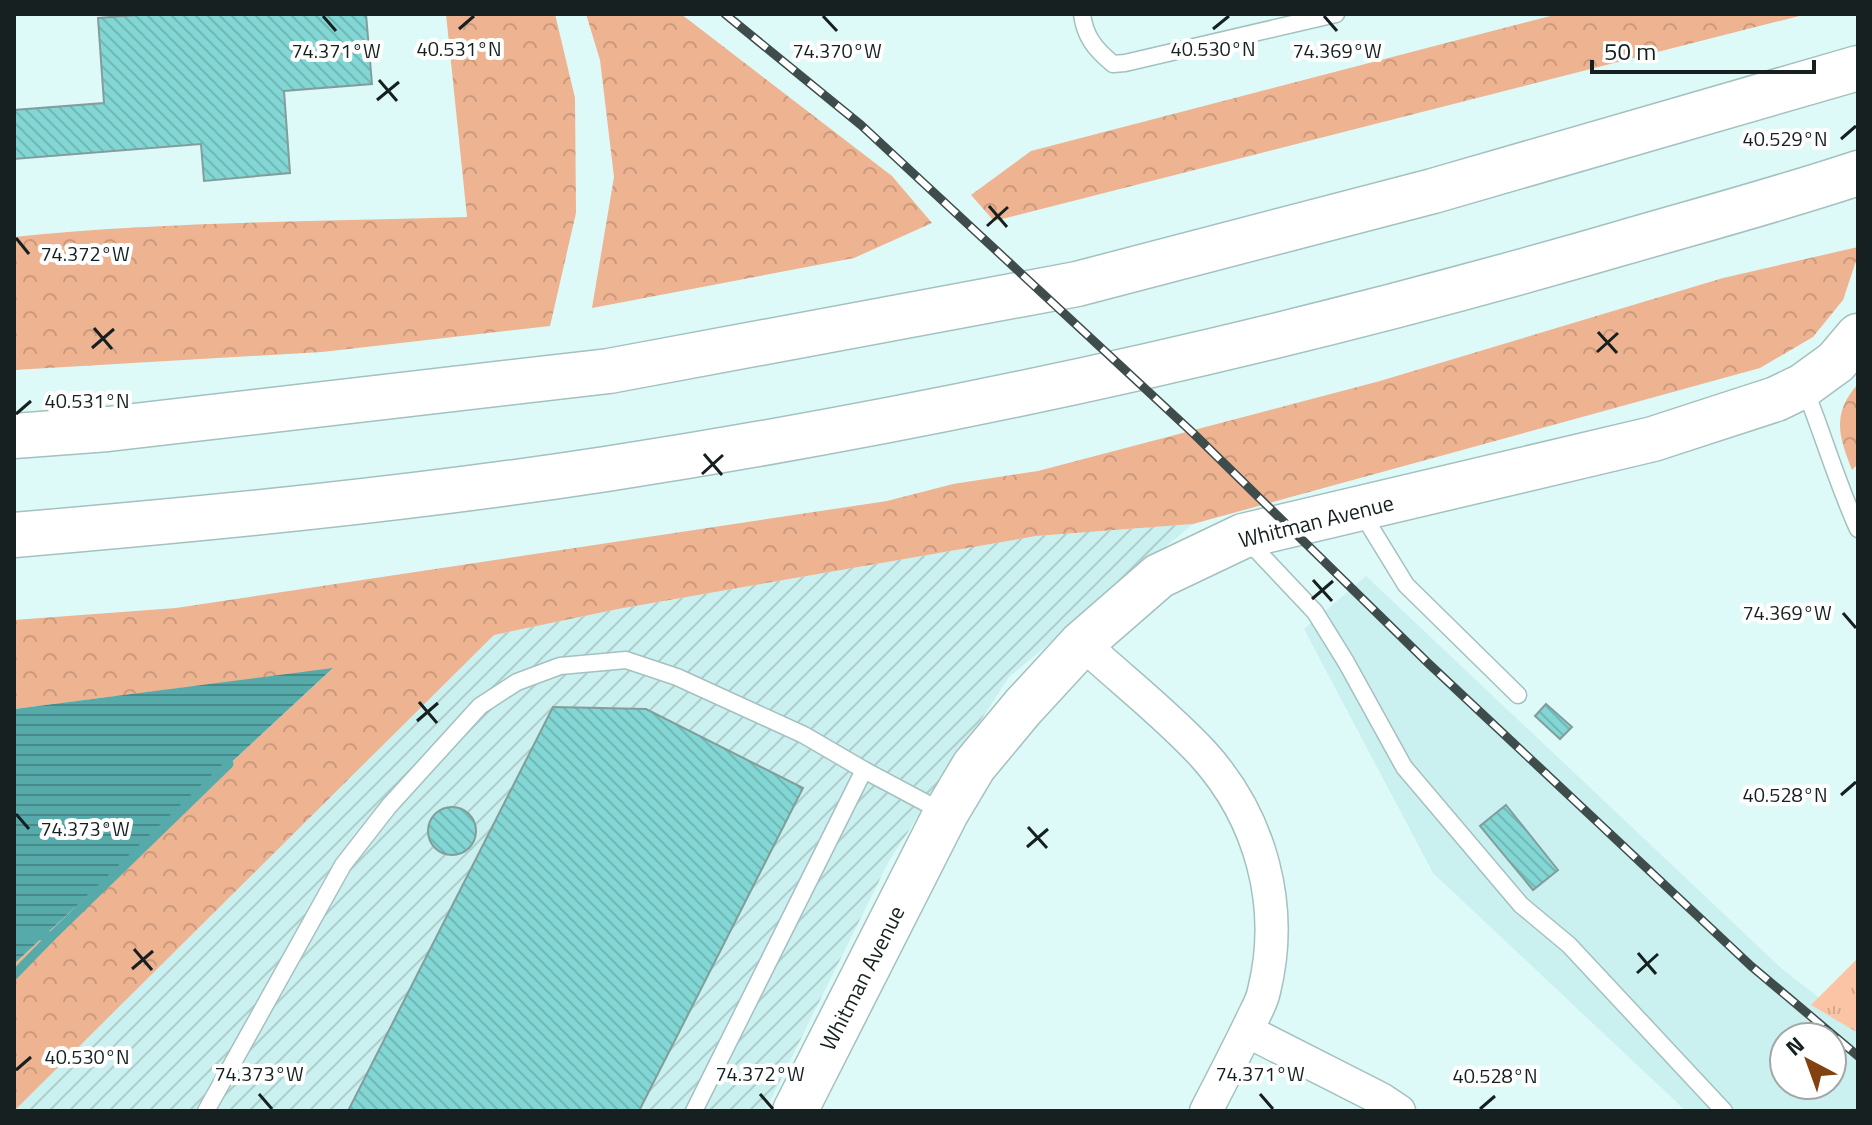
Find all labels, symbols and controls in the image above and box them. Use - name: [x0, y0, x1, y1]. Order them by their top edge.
- scale bar: [1592, 24, 1814, 74]
- text: 40.531°N: [416, 33, 502, 64]
- text: 40.530°N: [1170, 33, 1256, 64]
- text: 50 m: [1604, 33, 1656, 69]
- text: 74.371°W: [291, 35, 381, 66]
- text: 74.370°W: [792, 35, 882, 66]
- text: 74.369°W: [1292, 35, 1382, 66]
- text: 40.529°N: [1742, 123, 1828, 154]
- text: 74.372°W: [40, 238, 130, 269]
- text: 40.531°N: [44, 385, 130, 416]
- street label: Whitman Avenue: [1235, 485, 1397, 557]
- text: 74.369°W: [1742, 597, 1832, 628]
- text: 40.528°N: [1742, 779, 1828, 810]
- text: 74.373°W: [40, 813, 130, 844]
- street label: Whitman Avenue: [811, 900, 913, 1056]
- north arrow: [1768, 1021, 1848, 1101]
- text: N: [1778, 1028, 1812, 1064]
- text: 40.530°N: [44, 1041, 130, 1072]
- text: 74.373°W: [214, 1058, 304, 1089]
- text: 74.372°W: [715, 1058, 805, 1089]
- text: 74.371°W: [1215, 1058, 1305, 1089]
- text: 40.528°N: [1452, 1060, 1538, 1091]

